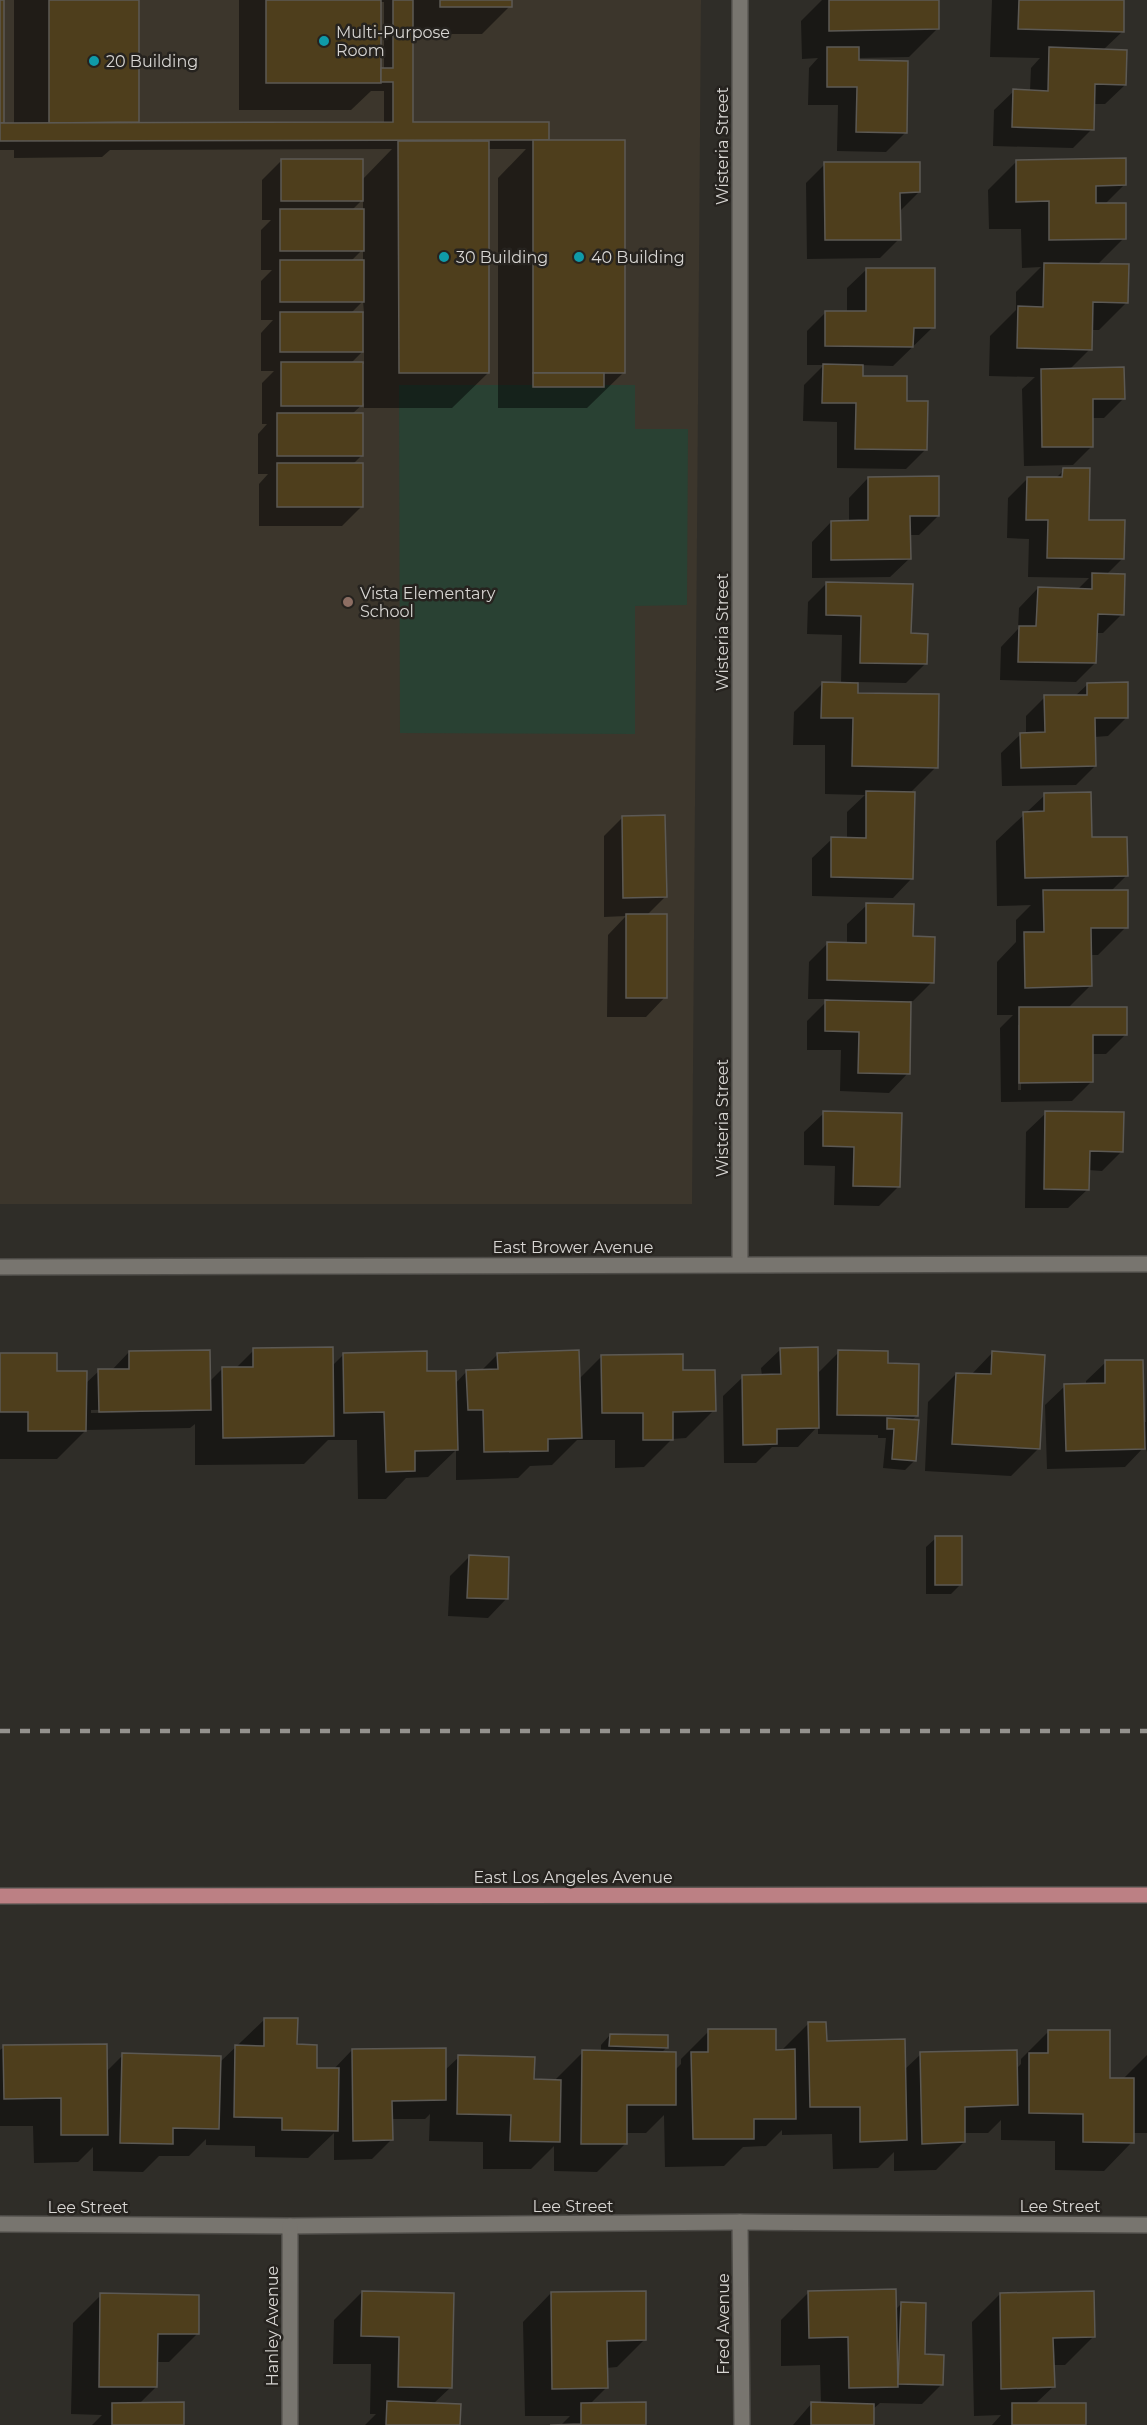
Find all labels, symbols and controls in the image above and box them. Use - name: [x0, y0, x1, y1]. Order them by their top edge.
- place label: Multi-Purpose Room: [336, 23, 450, 60]
- marker: Multi-Purpose Room: [317, 34, 331, 48]
- place label: 20 Building: [106, 52, 198, 71]
- marker: 20 Building: [87, 54, 101, 68]
- street label: Wisteria Street: [713, 86, 732, 205]
- place label: 30 Building: [456, 248, 548, 267]
- place label: 40 Building: [591, 248, 685, 267]
- marker: 30 Building: [437, 250, 451, 264]
- marker: 40 Building: [572, 250, 586, 264]
- street label: Wisteria Street: [713, 572, 732, 691]
- place label: Vista Elementary School: [360, 584, 496, 621]
- marker: Vista Elementary School: [341, 595, 355, 609]
- street label: Wisteria Street: [713, 1058, 732, 1177]
- street label: East Brower Avenue: [492, 1238, 654, 1257]
- street label: East Los Angeles Avenue: [473, 1868, 673, 1887]
- street label: Lee Street: [532, 2197, 614, 2216]
- street label: Lee Street: [1019, 2197, 1101, 2216]
- street label: Lee Street: [47, 2198, 129, 2217]
- street label: Hanley Avenue: [263, 2266, 282, 2386]
- street label: Fred Avenue: [714, 2273, 733, 2375]

